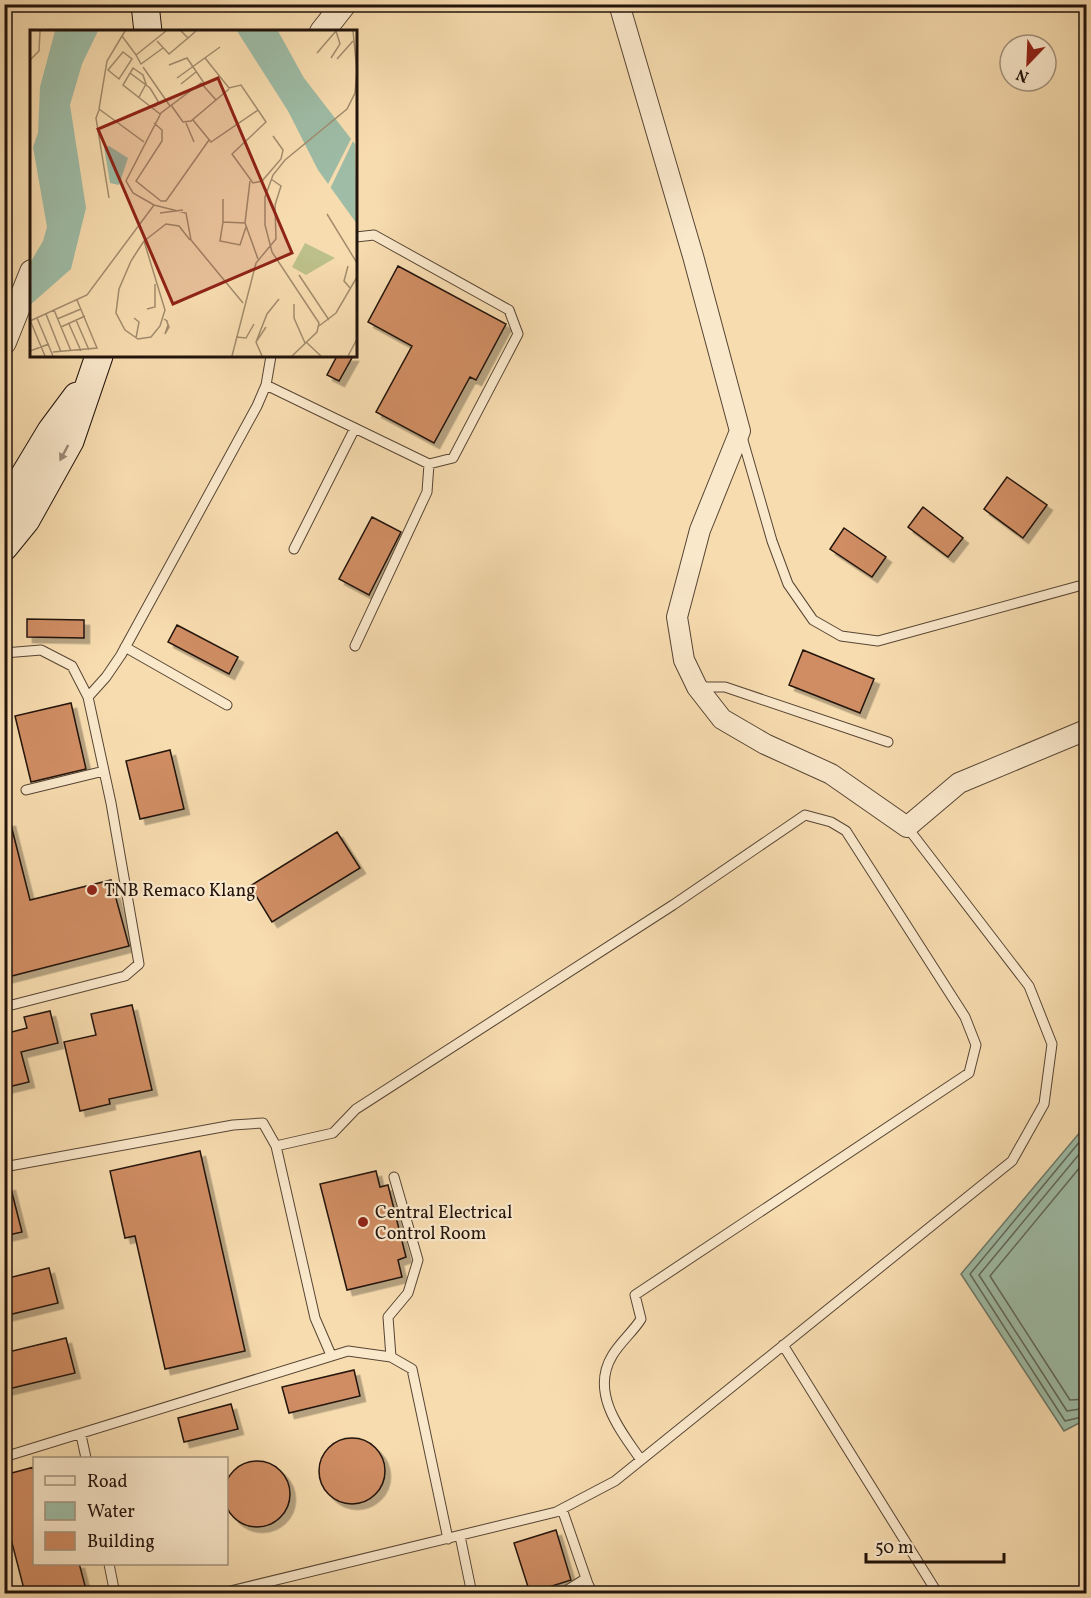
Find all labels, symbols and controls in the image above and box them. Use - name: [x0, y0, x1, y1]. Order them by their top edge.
- inset map: [30, 30, 357, 357]
- north arrow: [998, 33, 1058, 93]
- text: N: [1013, 62, 1033, 87]
- one-way arrow: [59, 445, 69, 462]
- place label: TNB Remaco Klang: [104, 879, 255, 904]
- marker: TNB Remaco Klang: [85, 883, 99, 897]
- place label: Central Electrical Control Room: [375, 1201, 512, 1247]
- marker: Central Electrical Control Room: [356, 1215, 370, 1229]
- legend: [33, 1457, 228, 1565]
- text: Road: [87, 1470, 128, 1495]
- text: Water: [87, 1500, 135, 1525]
- scale bar: [866, 1526, 1004, 1564]
- text: Building: [87, 1530, 155, 1555]
- text: 50 m: [875, 1536, 914, 1561]

